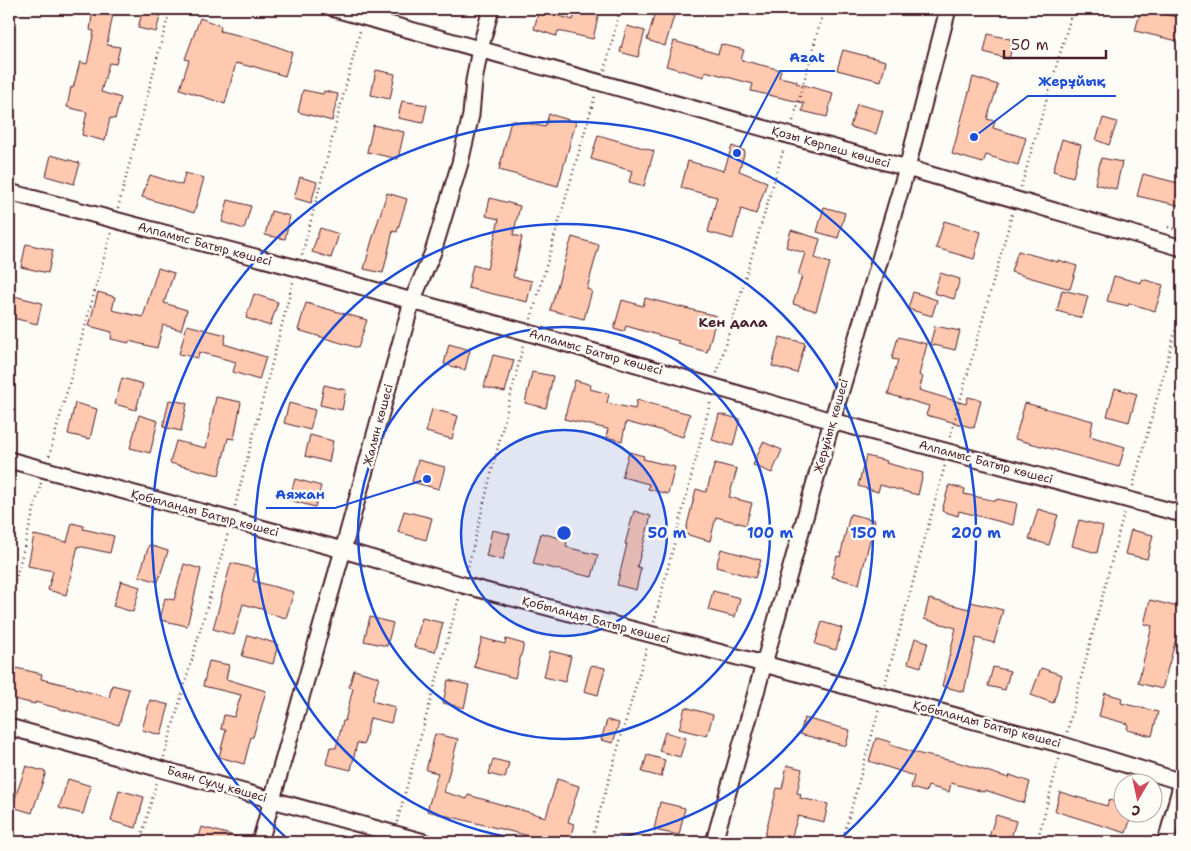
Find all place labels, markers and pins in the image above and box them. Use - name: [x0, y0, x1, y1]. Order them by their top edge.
- callout: Azat: [780, 42, 835, 71]
- callout: Жерұйық: [1028, 67, 1116, 96]
- callout: Аяжан: [266, 479, 335, 508]
- centre of rings: [555, 524, 573, 542]

